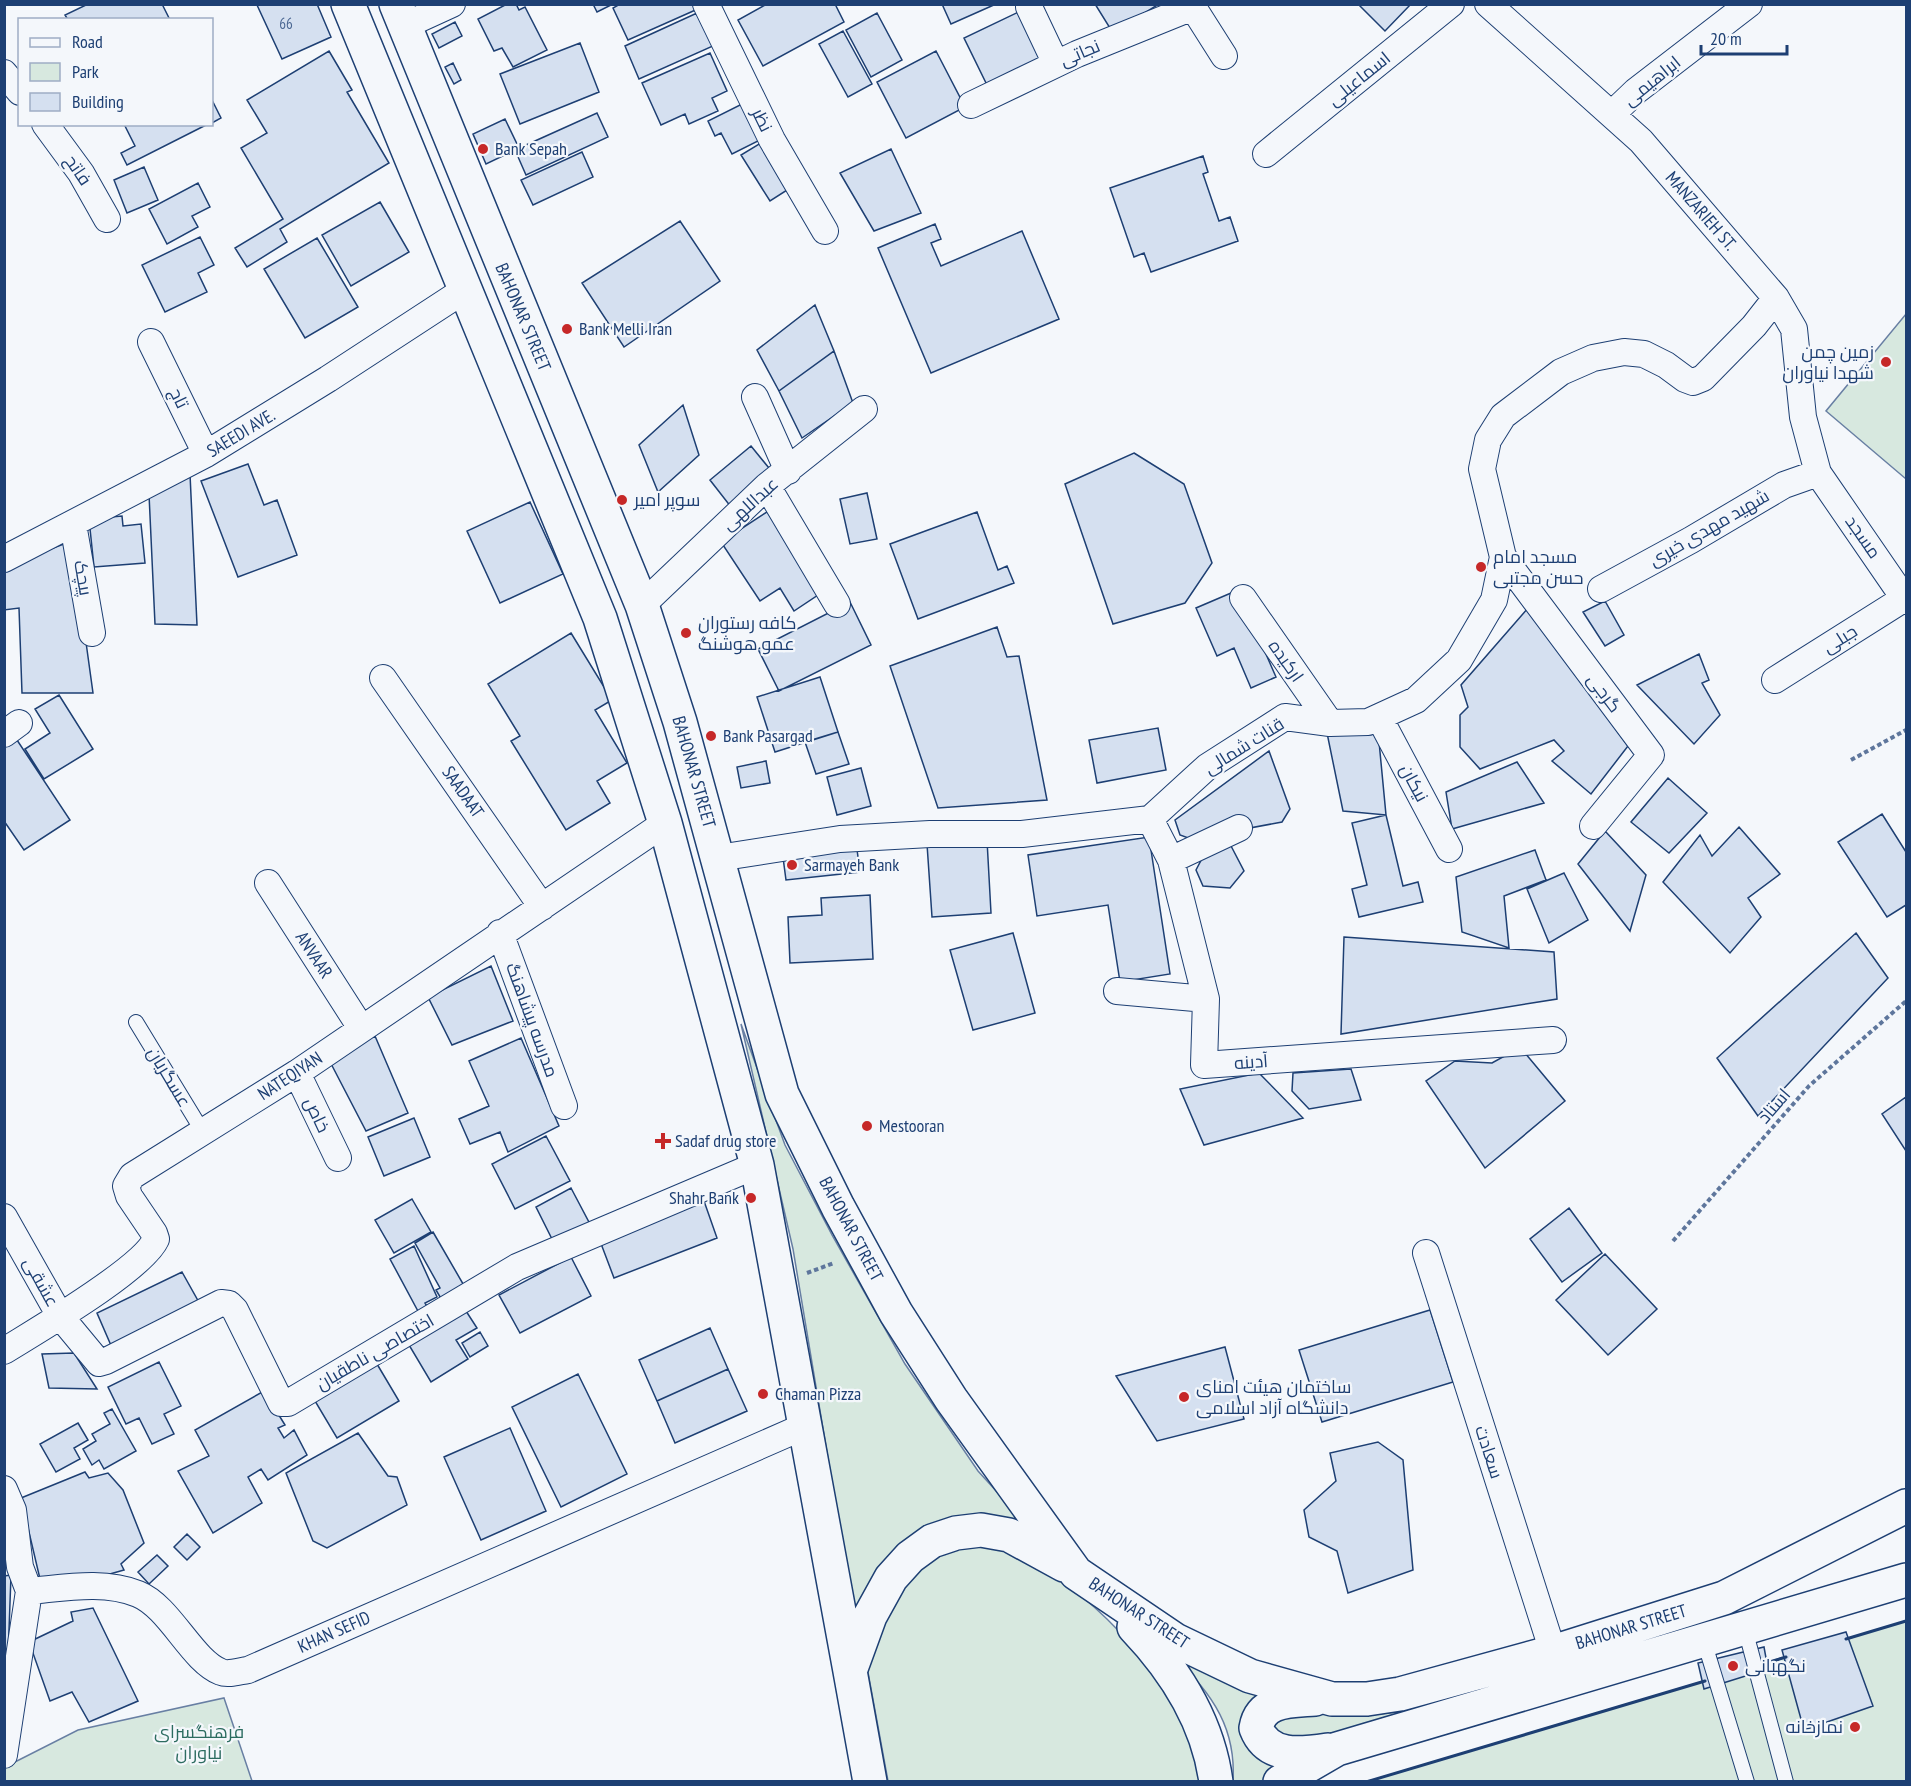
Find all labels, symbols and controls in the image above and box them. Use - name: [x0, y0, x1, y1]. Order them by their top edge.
- house number: 66: [279, 14, 293, 33]
- legend: [18, 18, 213, 126]
- scale bar: [1701, 18, 1786, 56]
- text: 20 m: [1710, 27, 1742, 50]
- text: Road: [72, 30, 103, 53]
- street label: نجاتی: [1056, 34, 1103, 71]
- street label: اسماعیلی: [1322, 46, 1395, 111]
- street label: ابراهیمی: [1618, 50, 1685, 111]
- text: Park: [72, 60, 99, 83]
- text: Building: [72, 90, 124, 113]
- street label: نظر: [746, 103, 778, 135]
- place label: Bank Sepah: [495, 137, 567, 160]
- marker: Bank Sepah: [476, 142, 490, 156]
- street label: فاتح: [59, 150, 97, 190]
- street label: MANZARIEH ST.: [1661, 166, 1742, 255]
- street label: BAHONAR STREET: [490, 259, 557, 374]
- place label: Bank Melli Iran: [579, 317, 672, 340]
- marker: Bank Melli Iran: [560, 322, 574, 336]
- place label: زمین چمن شهدا نیاوران: [1782, 340, 1874, 384]
- marker: زمین چمن شهدا نیاوران: [1879, 355, 1893, 369]
- street label: تاج: [164, 383, 194, 413]
- street label: SAEEDI AVE.: [202, 403, 279, 462]
- street label: عبداللهی: [716, 472, 783, 535]
- street label: شهید مهدی خیری: [1644, 484, 1773, 571]
- place label: سوپر امیر: [633, 488, 700, 512]
- marker: سوپر امیر: [615, 493, 629, 507]
- street label: مسجد: [1840, 511, 1886, 563]
- place label: مسجد امام حسن مجتبی: [1493, 545, 1583, 589]
- street label: پیچک: [68, 558, 98, 598]
- marker: مسجد امام حسن مجتبی: [1474, 560, 1488, 574]
- place label: کافه رستوران عمو هوشنگ: [698, 611, 797, 655]
- street label: جبلی: [1818, 619, 1861, 658]
- marker: کافه رستوران عمو هوشنگ: [679, 626, 693, 640]
- street label: ارکیده: [1264, 635, 1309, 686]
- street label: گرجی: [1582, 668, 1627, 717]
- street label: قنات شمالى: [1199, 712, 1288, 779]
- street label: BAHONAR STREET: [668, 713, 721, 830]
- place label: Bank Pasargad: [723, 724, 813, 747]
- marker: Bank Pasargad: [704, 729, 718, 743]
- street label: نیکان: [1395, 760, 1434, 805]
- street label: SAADAAT: [437, 761, 489, 822]
- place label: Sarmayeh Bank: [804, 853, 899, 876]
- marker: Sarmayeh Bank: [785, 858, 799, 872]
- street label: ANVAAR: [291, 927, 338, 983]
- street label: مدرسه پیشاهنگ: [500, 959, 564, 1081]
- street label: عسگریان: [142, 1042, 196, 1111]
- street label: NATEQIYAN: [253, 1046, 326, 1105]
- street label: آدینه: [1233, 1049, 1269, 1074]
- street label: استاد: [1752, 1083, 1795, 1128]
- street label: خاص: [299, 1093, 336, 1136]
- place label: Mestooran: [879, 1114, 944, 1137]
- marker: Mestooran: [860, 1119, 874, 1133]
- place label: Sadaf drug store: [675, 1129, 777, 1152]
- marker: Sadaf drug store: [656, 1134, 670, 1148]
- street label: BAHONAR STREET: [814, 1173, 889, 1285]
- place label: Shahr Bank: [669, 1186, 739, 1209]
- marker: Shahr Bank: [744, 1191, 758, 1205]
- street label: عشقی: [18, 1253, 64, 1311]
- street label: اختصاصی ناطقیان: [311, 1308, 438, 1395]
- place label: ساختمان هیئت امنای دانشگاه آزاد اسلامی: [1196, 1375, 1351, 1419]
- place label: Chaman Pizza: [775, 1382, 861, 1405]
- marker: Chaman Pizza: [756, 1387, 770, 1401]
- marker: ساختمان هیئت امنای دانشگاه آزاد اسلامی: [1177, 1390, 1191, 1404]
- street label: سعادت: [1470, 1422, 1509, 1481]
- street label: BAHONAR STREET: [1085, 1572, 1194, 1654]
- street label: BAHONAR STREET: [1572, 1599, 1689, 1654]
- street label: KHAN SEFID: [294, 1605, 374, 1658]
- place label: نگهبانی: [1745, 1654, 1806, 1677]
- marker: نگهبانی: [1726, 1659, 1740, 1673]
- place label: نمازخانه: [1785, 1715, 1843, 1738]
- park label: فرهنگسرای نیاوران: [154, 1720, 244, 1764]
- marker: نمازخانه: [1848, 1720, 1862, 1734]

